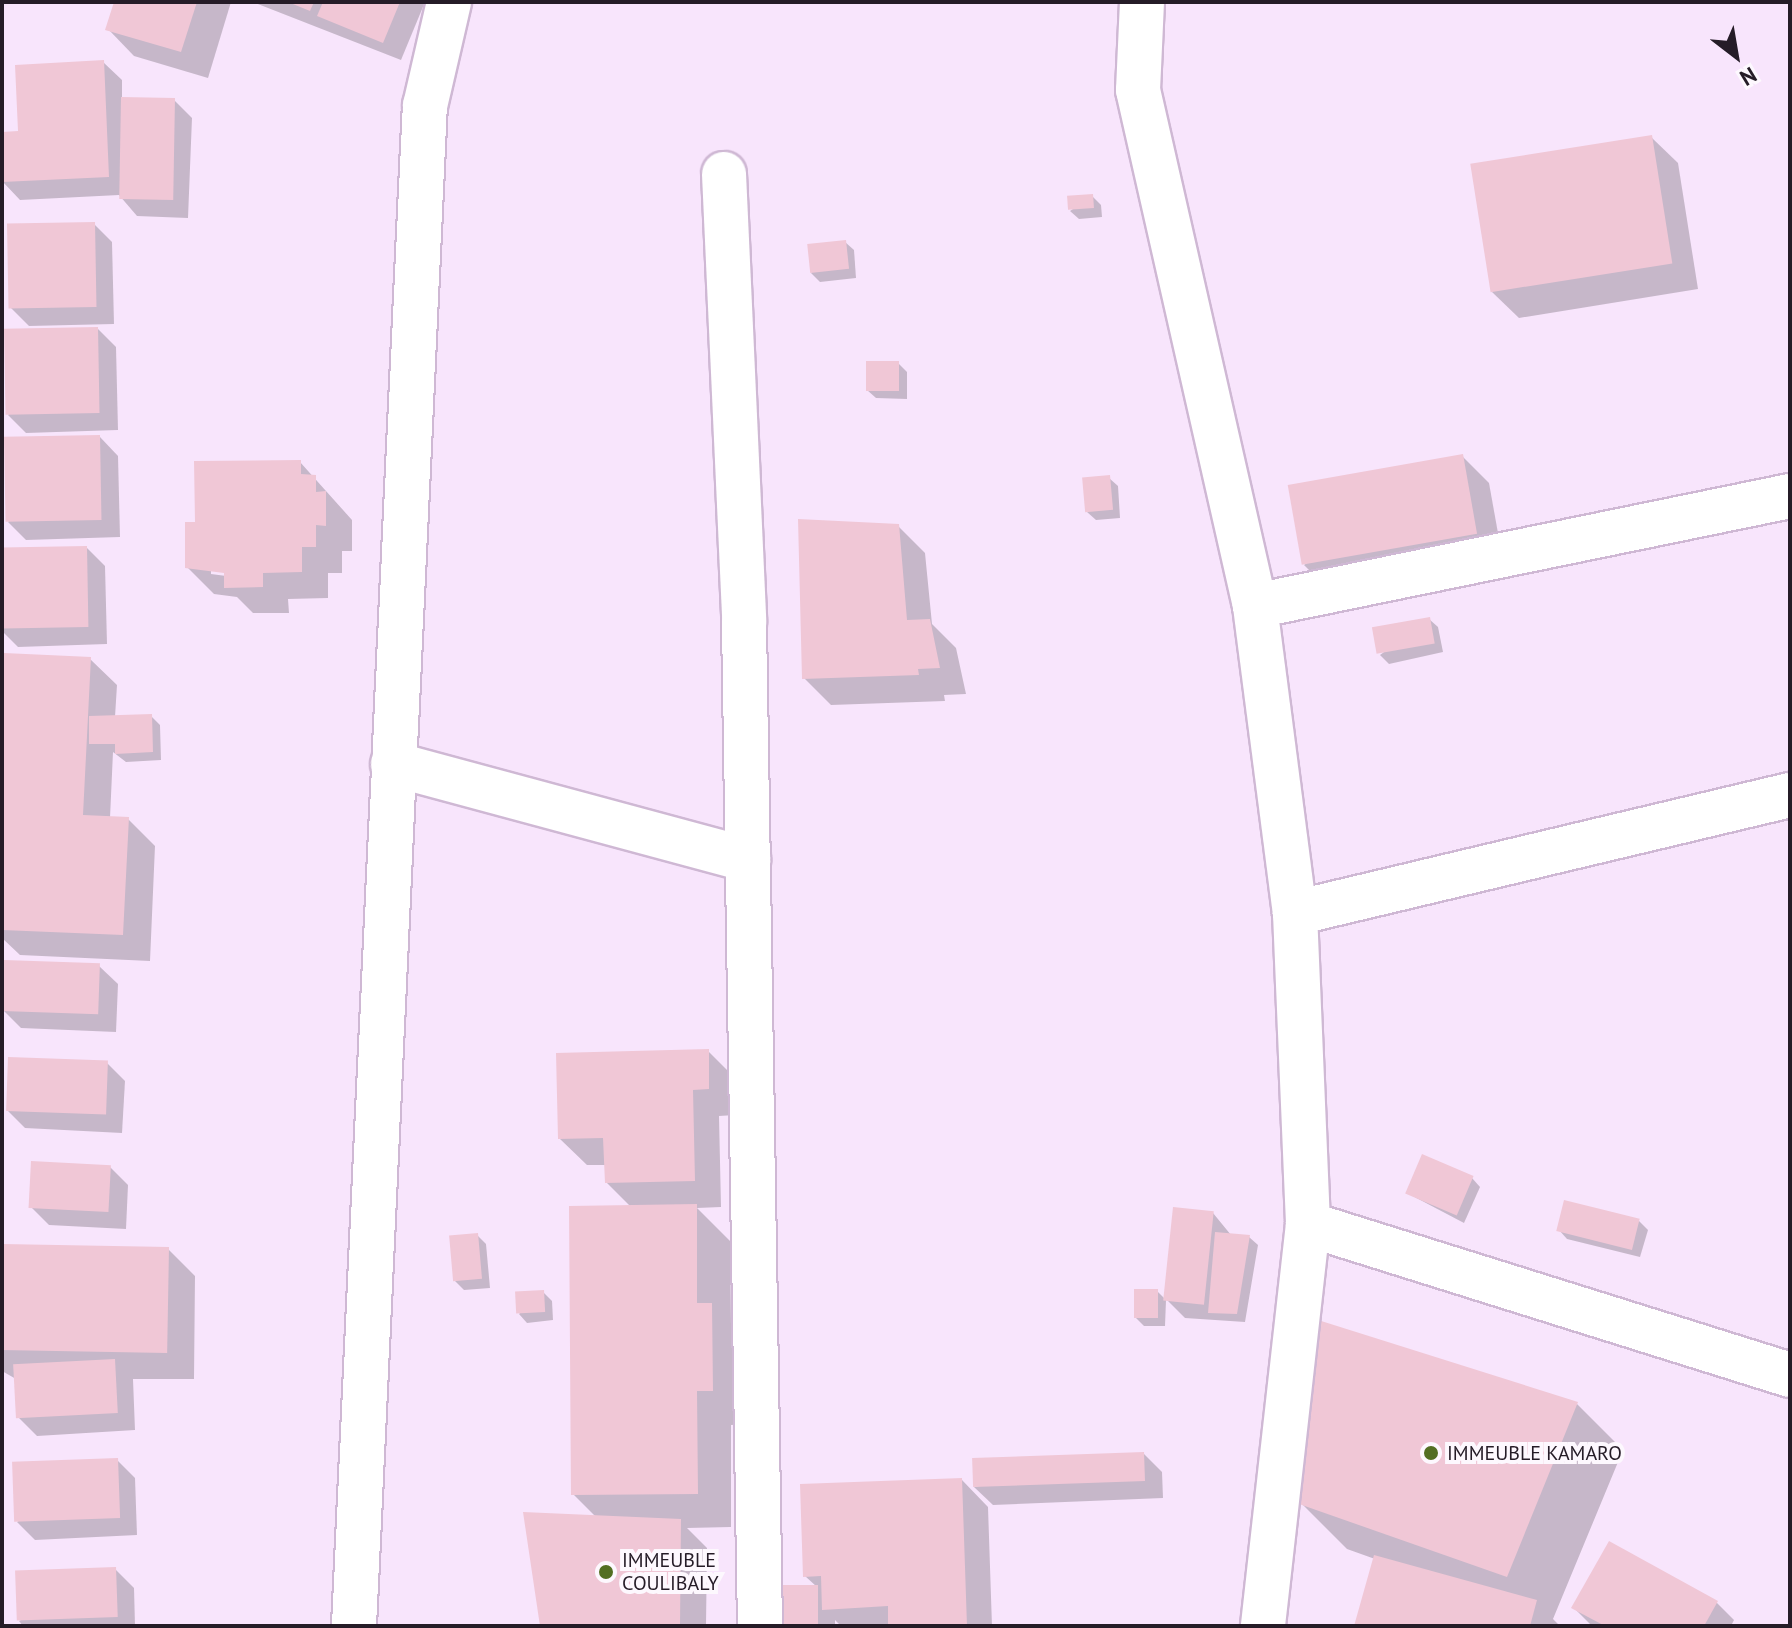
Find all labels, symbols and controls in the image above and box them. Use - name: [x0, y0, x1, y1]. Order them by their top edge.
- north arrow: [1696, 16, 1776, 96]
- text: N: [1735, 61, 1762, 92]
- place label: IMMEUBLE KAMARO: [1447, 1441, 1622, 1465]
- marker: IMMEUBLE KAMARO: [1422, 1444, 1440, 1462]
- place label: IMMEUBLE COULIBALY: [622, 1548, 719, 1595]
- marker: IMMEUBLE COULIBALY: [597, 1563, 615, 1581]

